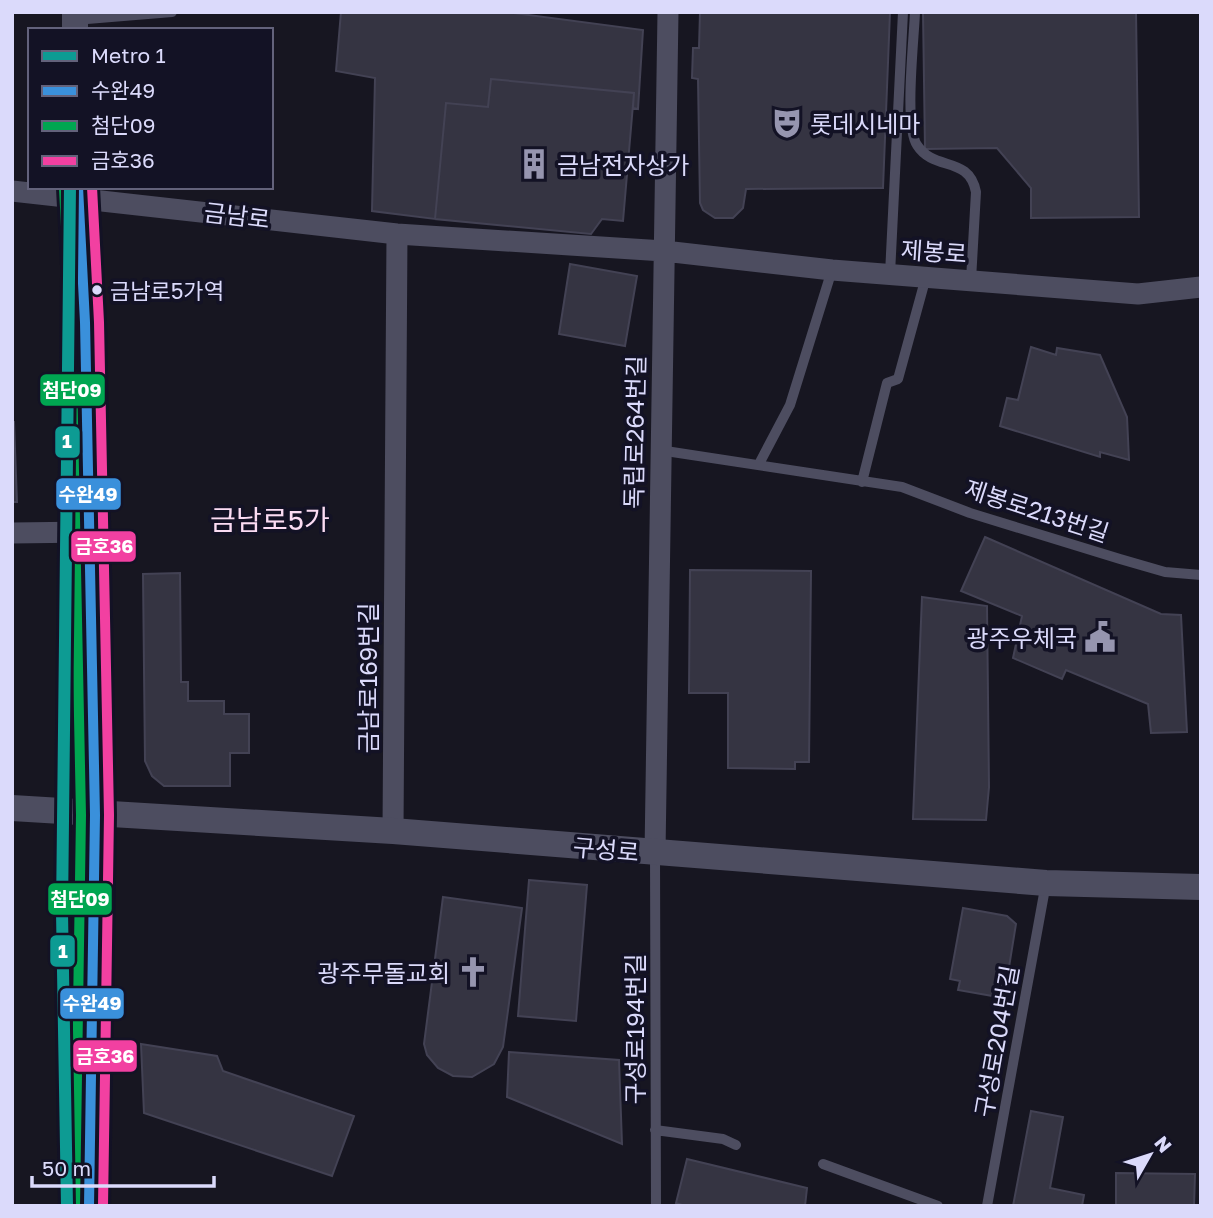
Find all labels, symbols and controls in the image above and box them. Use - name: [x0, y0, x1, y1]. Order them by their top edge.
- legend: [28, 28, 273, 189]
- text: Metro 1: [91, 42, 166, 68]
- text: 수완49: [91, 77, 155, 103]
- theatre icon: 롯데시네마: [770, 106, 804, 140]
- place label: 롯데시네마: [810, 109, 920, 138]
- text: 첨단09: [91, 112, 155, 138]
- text: 금호36: [91, 147, 155, 173]
- building icon: 금남전자상가: [517, 147, 551, 181]
- place label: 금남전자상가: [557, 150, 689, 179]
- street label: 금남로: [202, 197, 272, 233]
- street label: 제봉로: [900, 234, 968, 268]
- place label: 금남로5가역: [110, 277, 224, 304]
- marker: 금남로5가역: [90, 283, 104, 297]
- street label: 독립로264번길: [618, 355, 650, 509]
- line badge: 첨단09: [39, 373, 106, 407]
- text: 첨단09: [42, 378, 102, 401]
- line badge: 1: [54, 425, 81, 459]
- text: 1: [62, 429, 72, 452]
- street label: 제봉로213번길: [961, 473, 1113, 547]
- line badge: 수완49: [55, 477, 122, 511]
- text: 수완49: [59, 482, 117, 505]
- district label: 금남로5가: [210, 503, 330, 536]
- line badge: 금호36: [70, 530, 137, 563]
- text: 금호36: [75, 534, 133, 557]
- street label: 금남로169번길: [353, 602, 382, 754]
- public building icon: 광주우체국: [1083, 620, 1117, 654]
- place label: 광주우체국: [967, 623, 1077, 652]
- street label: 구성로: [572, 832, 640, 866]
- line badge: 첨단09: [47, 882, 113, 916]
- text: 첨단09: [50, 887, 110, 910]
- line badge: 1: [49, 934, 76, 968]
- text: 1: [58, 939, 68, 962]
- street label: 구성로194번길: [620, 953, 649, 1105]
- church icon: 광주무돌교회: [456, 955, 490, 989]
- place label: 광주무돌교회: [318, 958, 450, 987]
- street label: 구성로204번길: [968, 963, 1024, 1119]
- line badge: 수완49: [59, 987, 125, 1020]
- text: 수완49: [63, 991, 121, 1014]
- line badge: 금호36: [72, 1039, 138, 1073]
- text: 금호36: [76, 1044, 134, 1067]
- north arrow: [1115, 1120, 1185, 1190]
- text: N: [1150, 1131, 1177, 1157]
- scale bar: [32, 1144, 214, 1188]
- text: 50 m: [42, 1155, 91, 1181]

